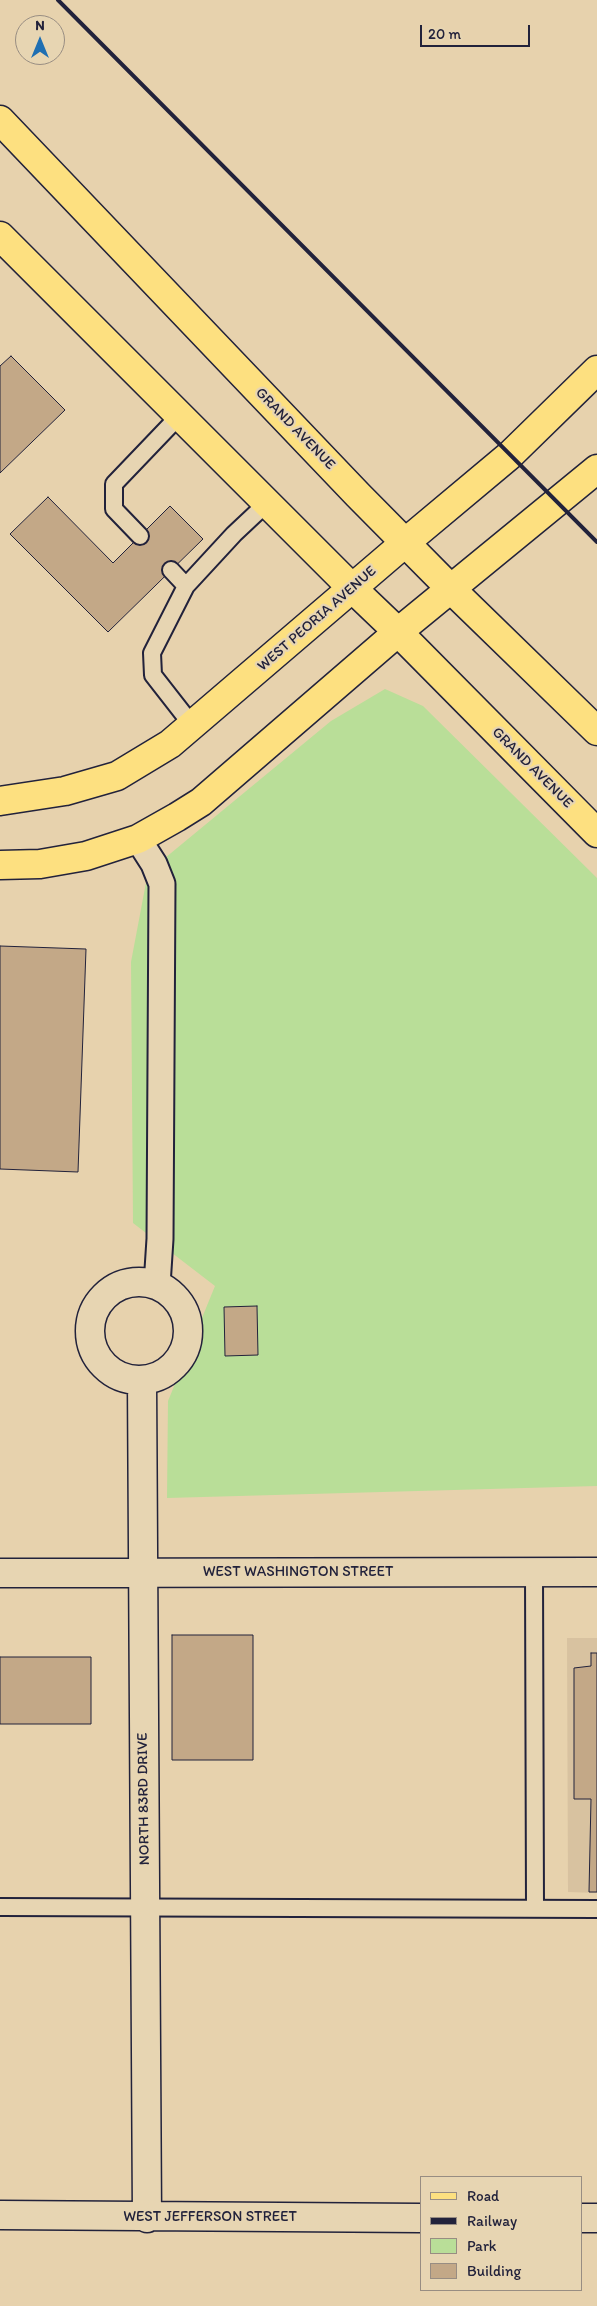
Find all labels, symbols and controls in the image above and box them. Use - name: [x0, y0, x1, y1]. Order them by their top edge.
- north arrow: [15, 15, 65, 65]
- scale bar: [422, 15, 532, 47]
- text: N: [35, 17, 45, 34]
- text: 20 m: [428, 25, 461, 43]
- street label: GRAND AVENUE: [251, 384, 339, 474]
- street label: WEST PEORIA AVENUE: [254, 563, 380, 675]
- street label: GRAND AVENUE: [488, 724, 576, 812]
- street label: WEST WASHINGTON STREET: [203, 1563, 393, 1581]
- street label: NORTH 83RD DRIVE: [134, 1732, 154, 1866]
- legend: [420, 2176, 582, 2291]
- text: Road: [467, 2187, 499, 2205]
- street label: WEST JEFFERSON STREET: [123, 2208, 297, 2226]
- text: Railway: [467, 2212, 517, 2230]
- text: Park: [467, 2237, 497, 2255]
- text: Building: [467, 2262, 521, 2280]

